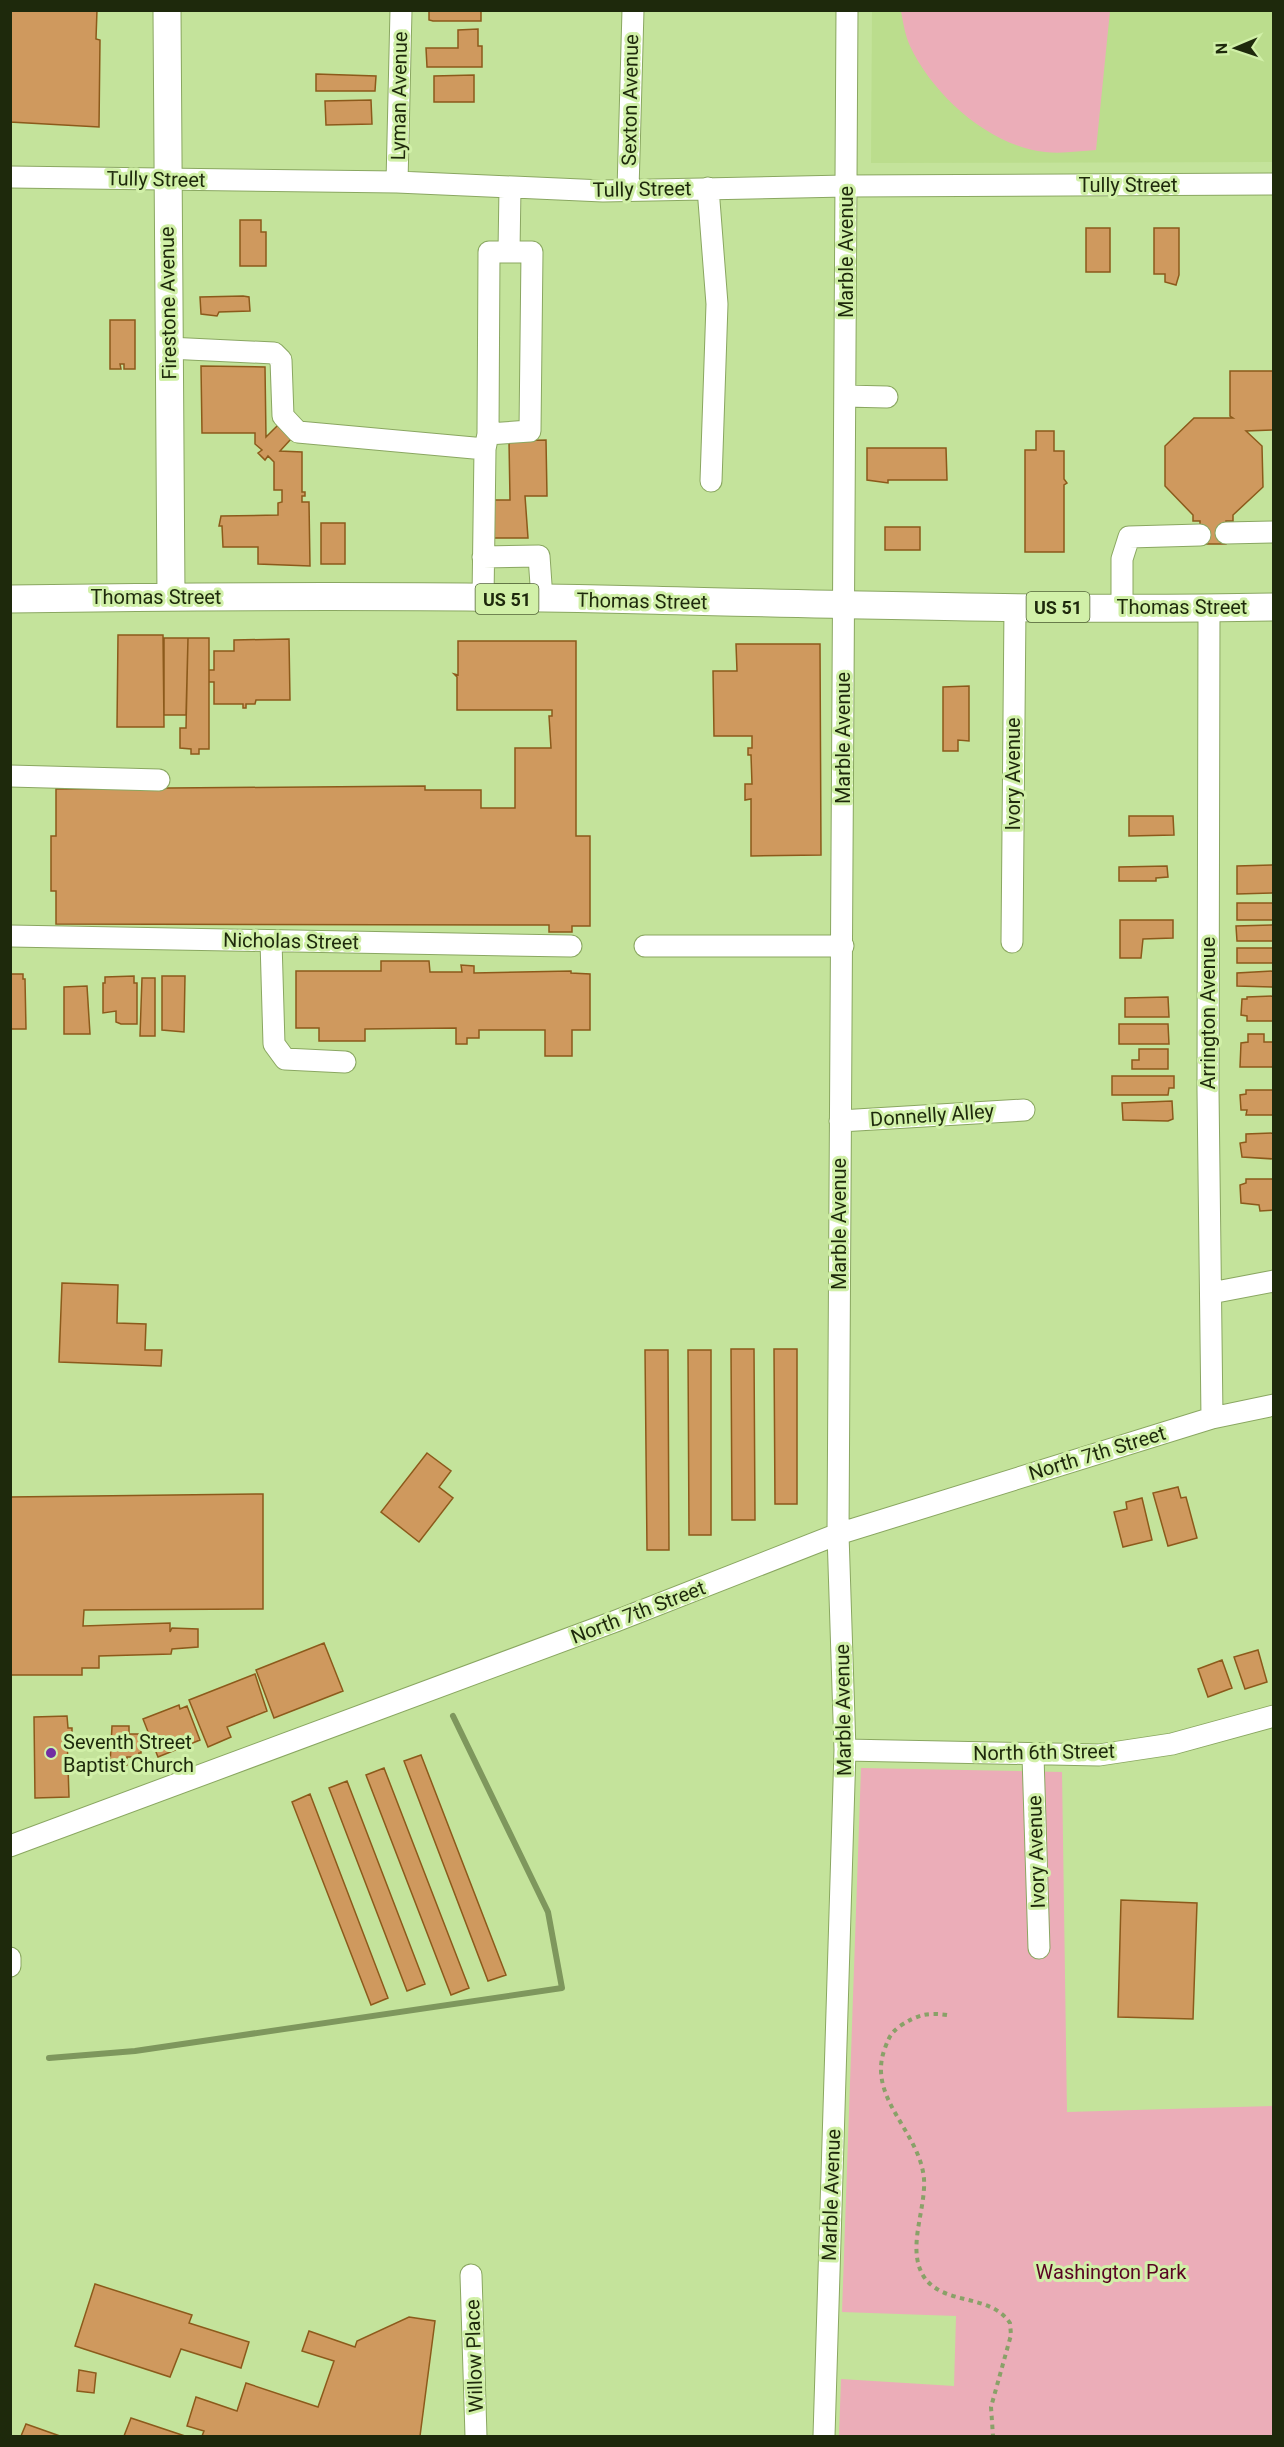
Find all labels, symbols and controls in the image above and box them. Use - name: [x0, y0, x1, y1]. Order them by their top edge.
- north arrow: [1206, 18, 1266, 78]
- street label: Lyman Avenue: [386, 31, 412, 161]
- street label: Sexton Avenue: [617, 34, 643, 166]
- text: N: [1212, 43, 1231, 54]
- street label: Tully Street: [106, 166, 206, 192]
- street label: Tully Street: [1079, 173, 1177, 197]
- street label: Tully Street: [592, 176, 692, 202]
- street label: Marble Avenue: [834, 186, 858, 318]
- street label: Firestone Avenue: [155, 226, 181, 380]
- road number: US 51: [476, 584, 538, 614]
- street label: Thomas Street: [91, 585, 221, 609]
- street label: Thomas Street: [576, 588, 708, 614]
- road number: US 51: [1026, 592, 1090, 622]
- street label: Thomas Street: [1117, 595, 1247, 619]
- street label: Marble Avenue: [831, 672, 855, 804]
- street label: Ivory Avenue: [1001, 717, 1025, 831]
- street label: Nicholas Street: [223, 928, 359, 954]
- street label: Arrington Avenue: [1196, 937, 1220, 1089]
- street label: Donnelly Alley: [869, 1099, 995, 1131]
- street label: Marble Avenue: [827, 1158, 851, 1290]
- street label: North 7th Street: [1026, 1421, 1168, 1485]
- street label: North 7th Street: [567, 1575, 709, 1649]
- street label: Marble Avenue: [830, 1644, 856, 1776]
- place label: Seventh Street Baptist Church: [63, 1730, 194, 1777]
- street label: North 6th Street: [973, 1739, 1115, 1765]
- marker: Seventh Street Baptist Church: [44, 1746, 58, 1760]
- street label: Ivory Avenue: [1022, 1795, 1050, 1909]
- street label: Marble Avenue: [817, 2129, 845, 2261]
- park label: Washington Park: [1036, 2260, 1187, 2284]
- street label: Willow Place: [460, 2299, 488, 2413]

